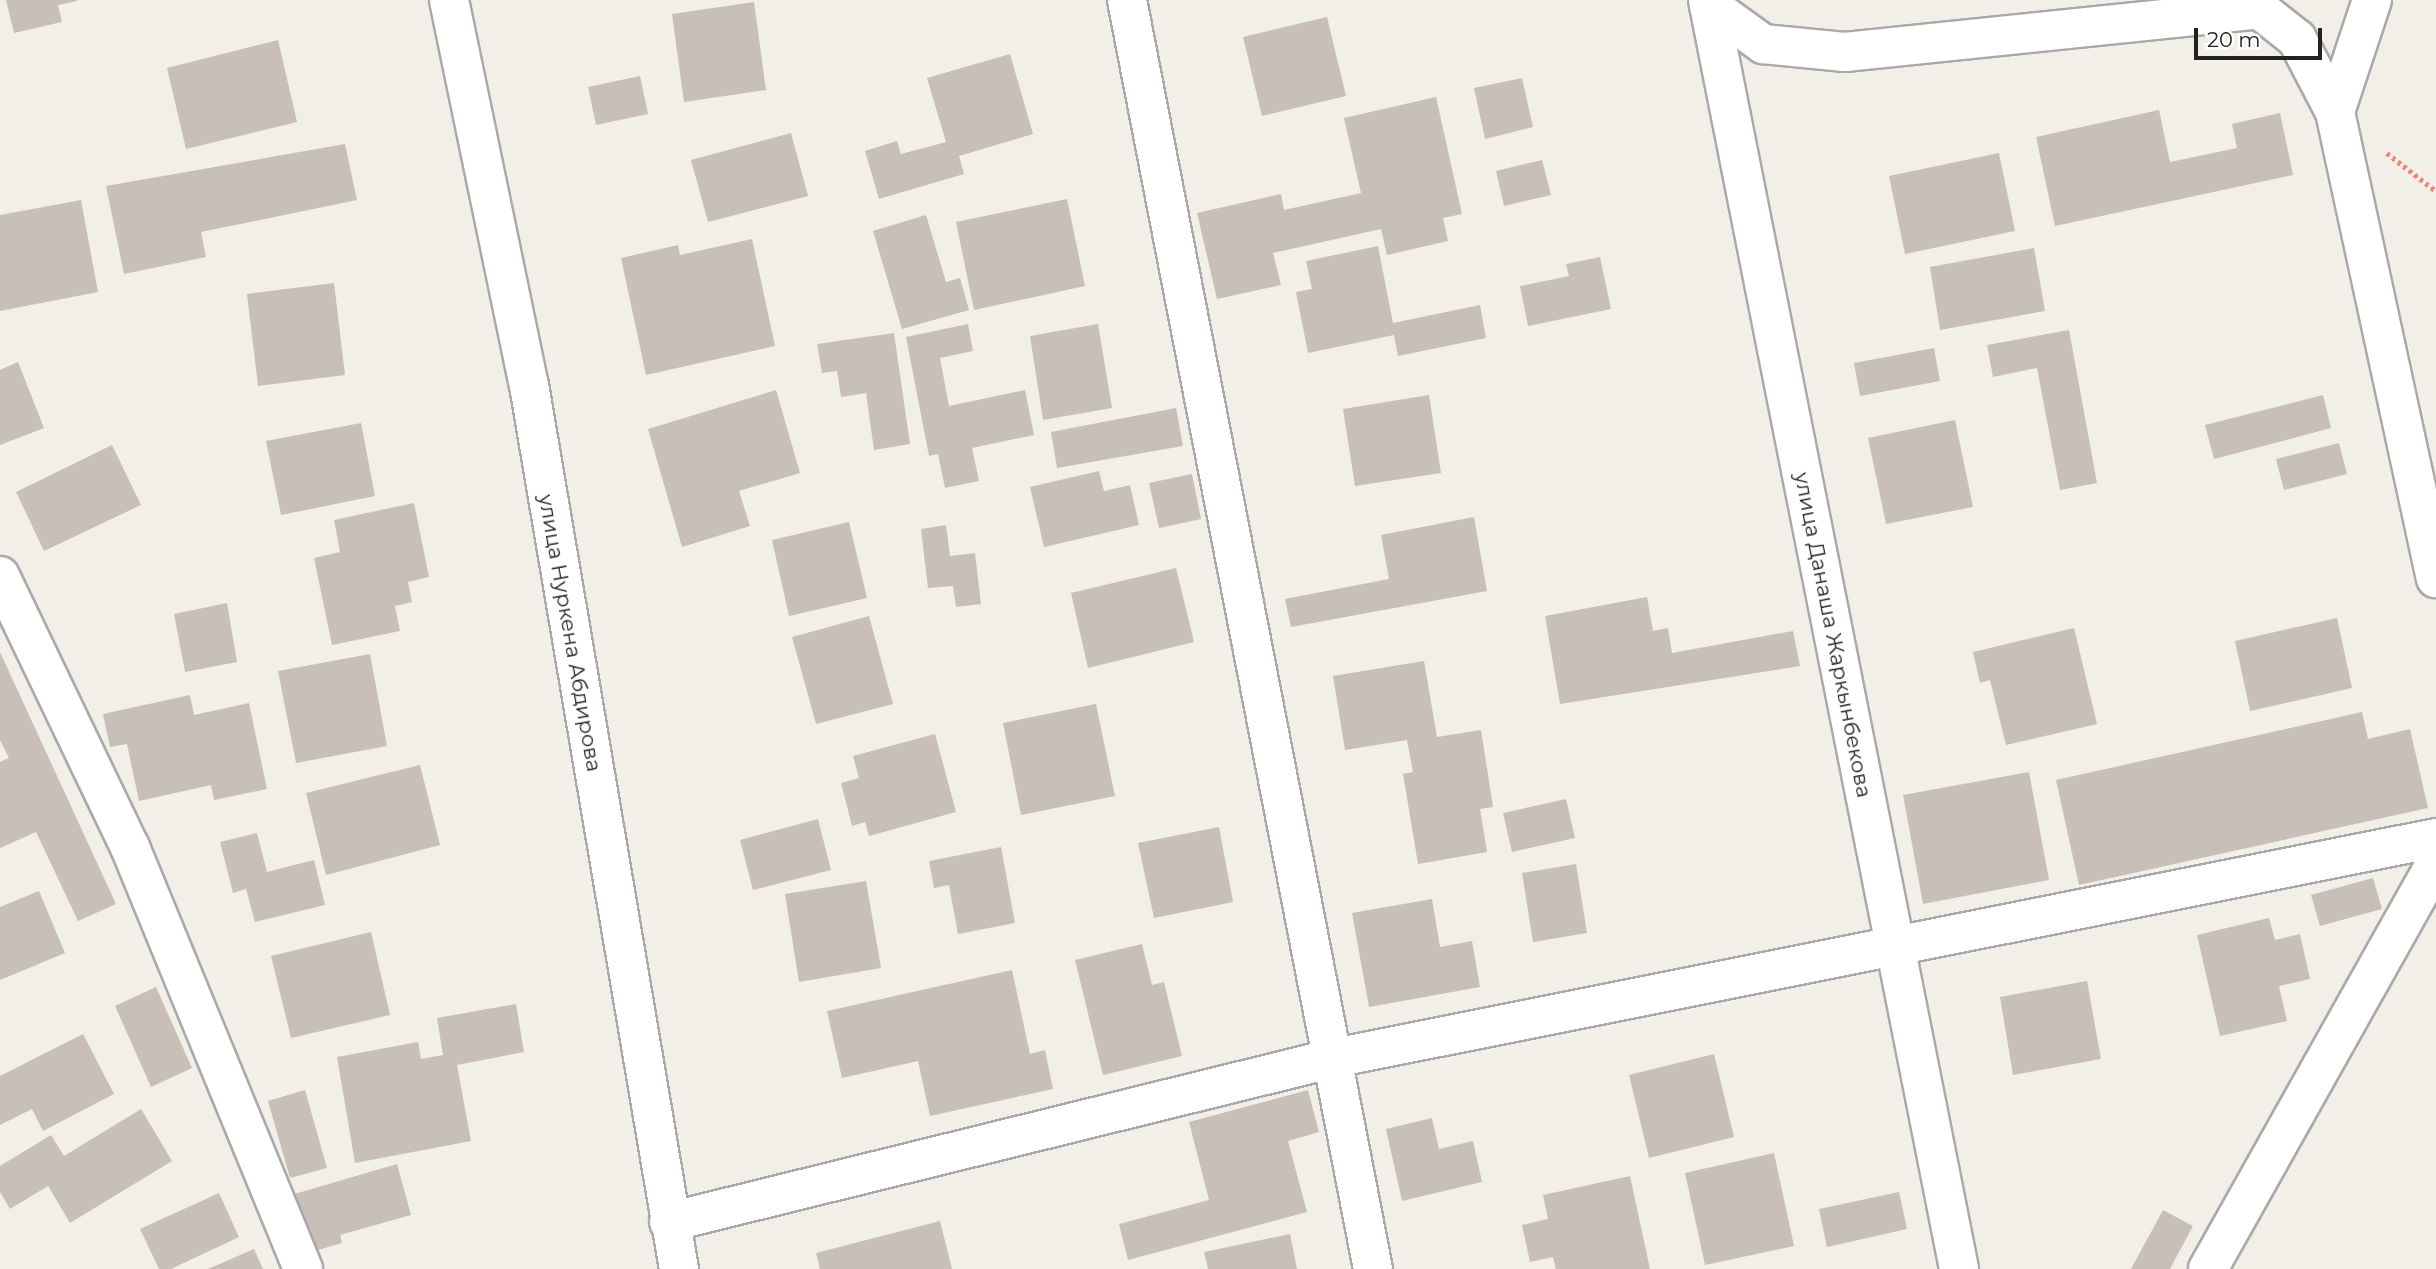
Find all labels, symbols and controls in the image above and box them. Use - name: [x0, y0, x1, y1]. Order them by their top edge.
- scale bar: [2198, 14, 2326, 58]
- text: 20 m: [2207, 27, 2261, 52]
- street label: улица Данаша Жаркынбекова: [1789, 470, 1877, 800]
- street label: улица Нуркена Абдирова: [533, 492, 607, 774]

